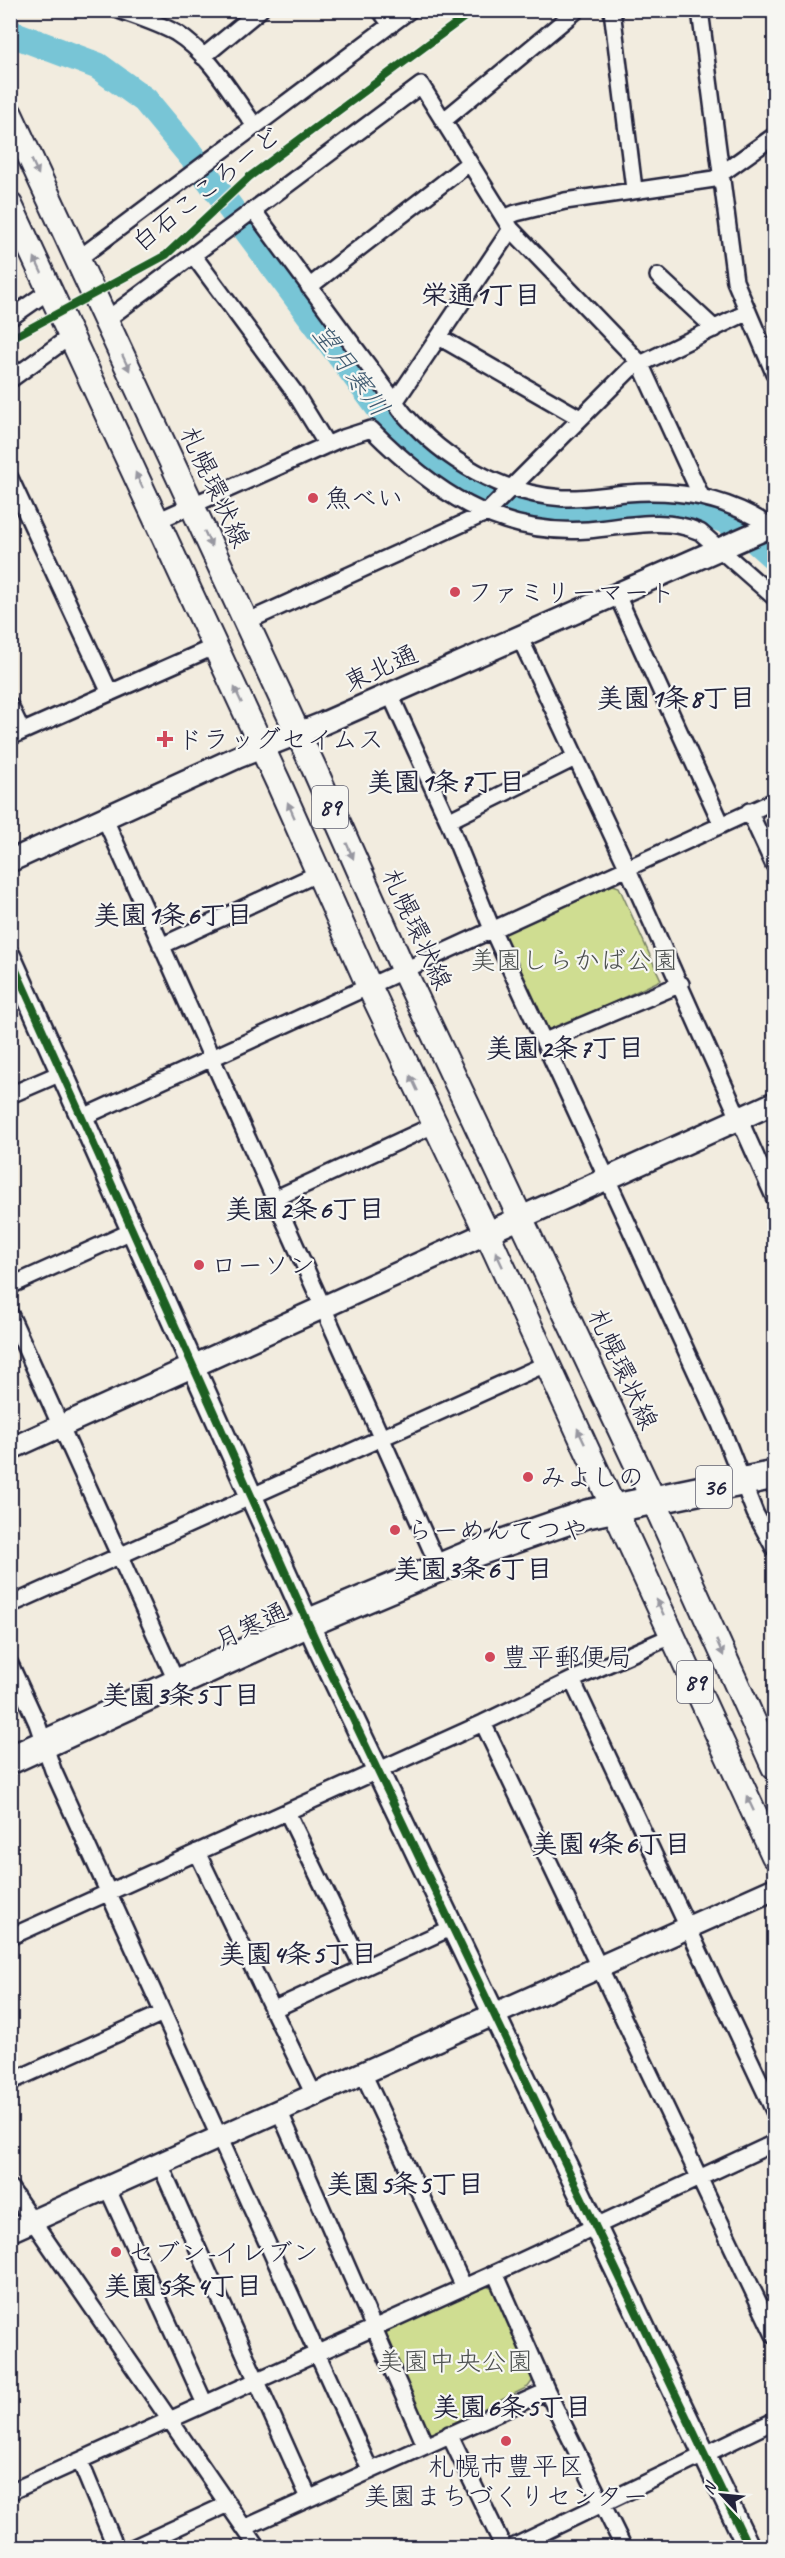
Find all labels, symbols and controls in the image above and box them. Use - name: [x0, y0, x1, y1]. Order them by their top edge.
- street label: 白石こころーど: [125, 119, 287, 259]
- one-way arrow: [31, 158, 40, 175]
- one-way arrow: [34, 256, 43, 273]
- district label: 栄通1丁目: [421, 278, 541, 312]
- water label: 望月寒川: [305, 317, 397, 423]
- one-way arrow: [121, 354, 131, 372]
- street label: 札幌環状線: [173, 421, 257, 553]
- one-way arrow: [134, 471, 143, 488]
- place label: 魚べい: [325, 482, 403, 515]
- marker: 魚べい: [306, 491, 320, 505]
- one-way arrow: [204, 531, 213, 548]
- place label: ファミリーマート: [467, 576, 676, 609]
- marker: ファミリーマート: [448, 585, 462, 599]
- street label: 東北通: [339, 637, 423, 699]
- district label: 美園1条8丁目: [596, 681, 756, 715]
- one-way arrow: [234, 686, 243, 703]
- place label: ドラッグセイムス: [177, 723, 384, 756]
- marker: ドラッグセイムス: [158, 732, 172, 746]
- district label: 美園1条7丁目: [366, 765, 526, 799]
- road number: 89: [312, 786, 348, 828]
- one-way arrow: [286, 800, 296, 818]
- one-way arrow: [345, 842, 354, 859]
- street label: 札幌環状線: [375, 863, 459, 995]
- district label: 美園1条6丁目: [93, 898, 253, 932]
- park label: 美園しらかば公園: [470, 944, 678, 977]
- district label: 美園2条7丁目: [485, 1031, 645, 1065]
- one-way arrow: [410, 1075, 419, 1092]
- district label: 美園2条6丁目: [225, 1192, 385, 1226]
- place label: ローソン: [211, 1249, 315, 1282]
- one-way arrow: [495, 1250, 504, 1267]
- marker: ローソン: [192, 1258, 206, 1272]
- street label: 札幌環状線: [581, 1303, 665, 1435]
- one-way arrow: [577, 1427, 586, 1444]
- place label: みよしの: [540, 1461, 644, 1494]
- road number: 36: [696, 1466, 732, 1508]
- marker: みよしの: [521, 1470, 535, 1484]
- place label: らーめんてつや: [407, 1514, 588, 1547]
- marker: らーめんてつや: [388, 1523, 402, 1537]
- district label: 美園3条6丁目: [393, 1552, 553, 1586]
- street label: 月寒通: [209, 1595, 293, 1657]
- one-way arrow: [656, 1598, 665, 1615]
- one-way arrow: [716, 1639, 725, 1656]
- place label: 豊平郵便局: [502, 1641, 632, 1674]
- marker: 豊平郵便局: [483, 1650, 497, 1664]
- road number: 89: [677, 1661, 713, 1703]
- district label: 美園3条5丁目: [102, 1678, 260, 1712]
- one-way arrow: [746, 1795, 755, 1812]
- district label: 美園4条6丁目: [531, 1827, 691, 1861]
- district label: 美園4条5丁目: [219, 1937, 377, 1971]
- district label: 美園5条5丁目: [326, 2167, 484, 2201]
- place label: セブン-イレブン: [128, 2236, 318, 2269]
- marker: セブン-イレブン: [109, 2245, 123, 2259]
- district label: 美園5条4丁目: [104, 2269, 262, 2303]
- park label: 美園中央公園: [377, 2345, 533, 2378]
- district label: 美園6条5丁目: [432, 2390, 592, 2424]
- marker: 札幌市豊平区 美園まちづくりセンター: [499, 2434, 513, 2448]
- place label: 札幌市豊平区 美園まちづくりセンター: [364, 2450, 648, 2513]
- north arrow: [692, 2465, 752, 2525]
- text: N: [698, 2477, 722, 2498]

